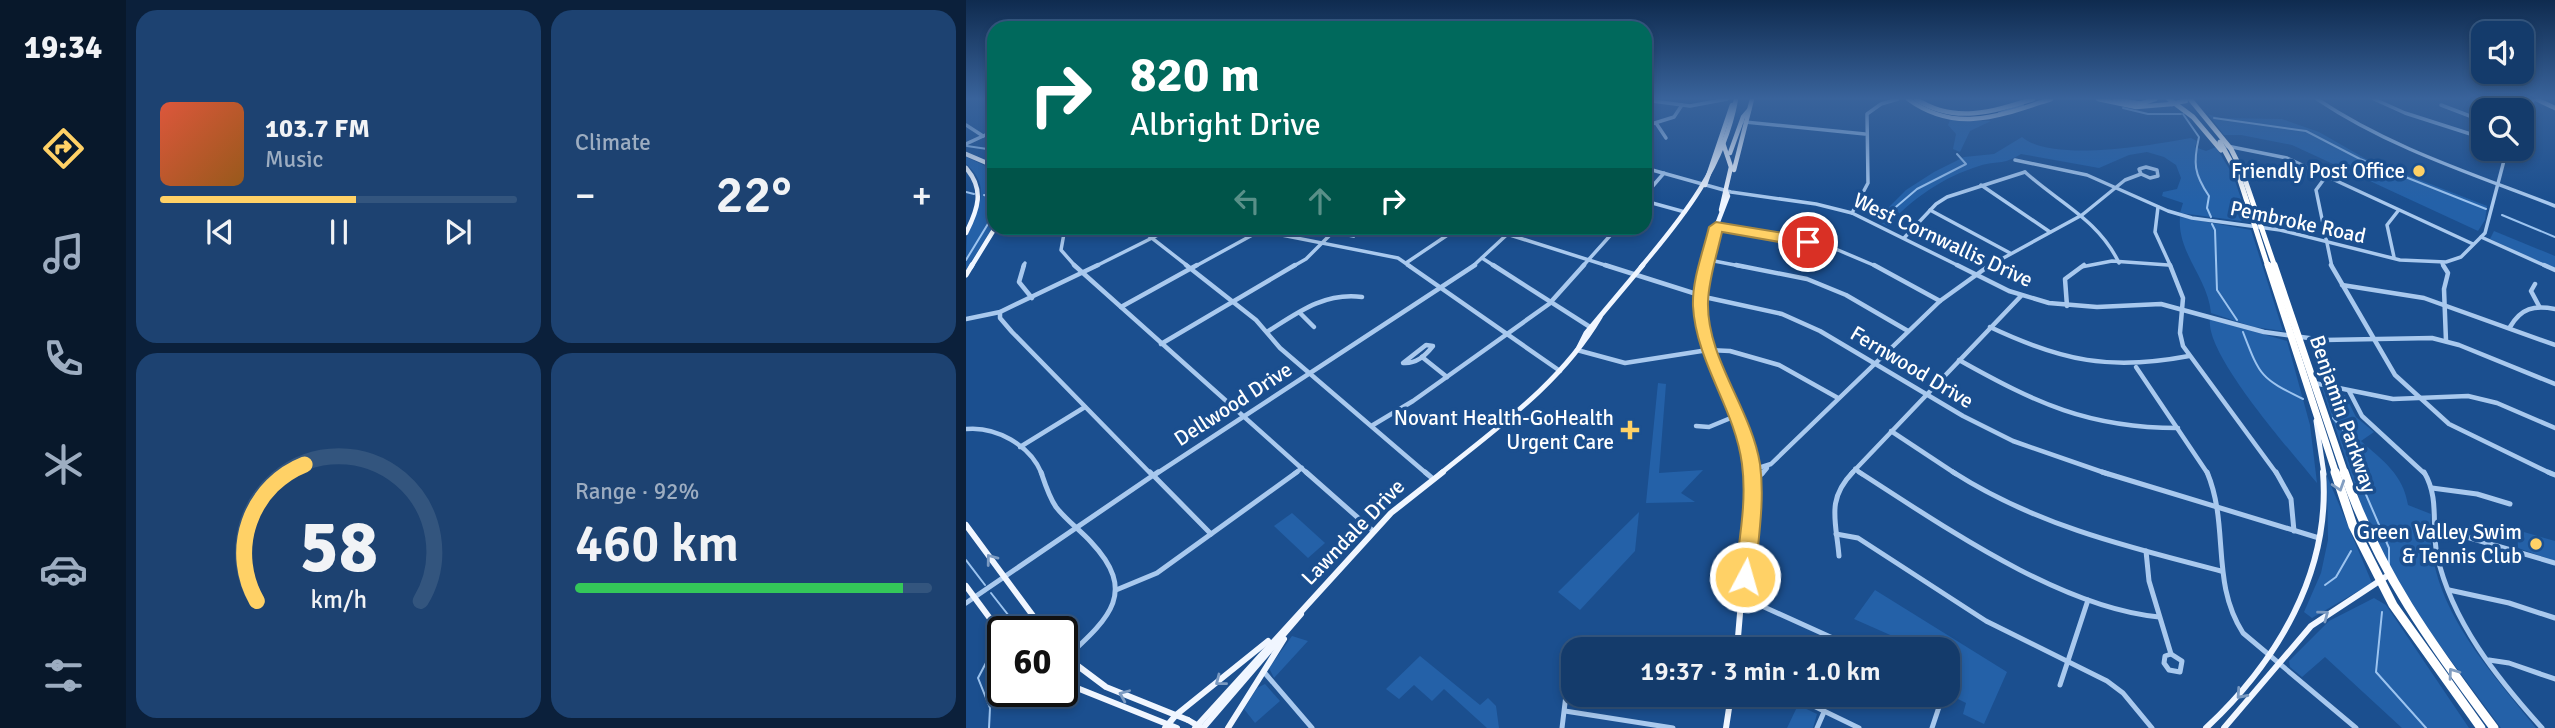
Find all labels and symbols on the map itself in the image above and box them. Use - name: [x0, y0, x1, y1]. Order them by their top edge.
- place label: Friendly Post Office: [2231, 158, 2405, 184]
- marker: Friendly Post Office: [2411, 163, 2427, 179]
- street label: West Cornwallis Drive: [1849, 187, 2037, 293]
- street label: Pembroke Road: [2228, 195, 2368, 249]
- pin: [1778, 212, 1838, 272]
- street label: Fernwood Drive: [1846, 320, 1978, 414]
- street label: Benjamin Parkway: [2304, 332, 2382, 496]
- street label: Dellwood Drive: [1169, 356, 1297, 452]
- place label: Novant Health-GoHealth Urgent Care: [1394, 405, 1614, 455]
- marker: Novant Health-GoHealth Urgent Care: [1620, 420, 1640, 440]
- street label: Lawndale Drive: [1296, 473, 1410, 591]
- one-way arrow: [2331, 479, 2345, 491]
- place label: Green Valley Swim & Tennis Club: [2356, 519, 2522, 569]
- marker: Green Valley Swim & Tennis Club: [2528, 536, 2544, 552]
- position arrow: [1708, 540, 1782, 614]
- one-way arrow: [987, 554, 999, 567]
- one-way arrow: [2316, 611, 2329, 624]
- speed limit sign: 60: [987, 616, 1078, 707]
- one-way arrow: [2449, 668, 2462, 681]
- one-way arrow: [1216, 672, 1228, 685]
- one-way arrow: [2237, 686, 2249, 699]
- one-way arrow: [1119, 689, 1131, 703]

